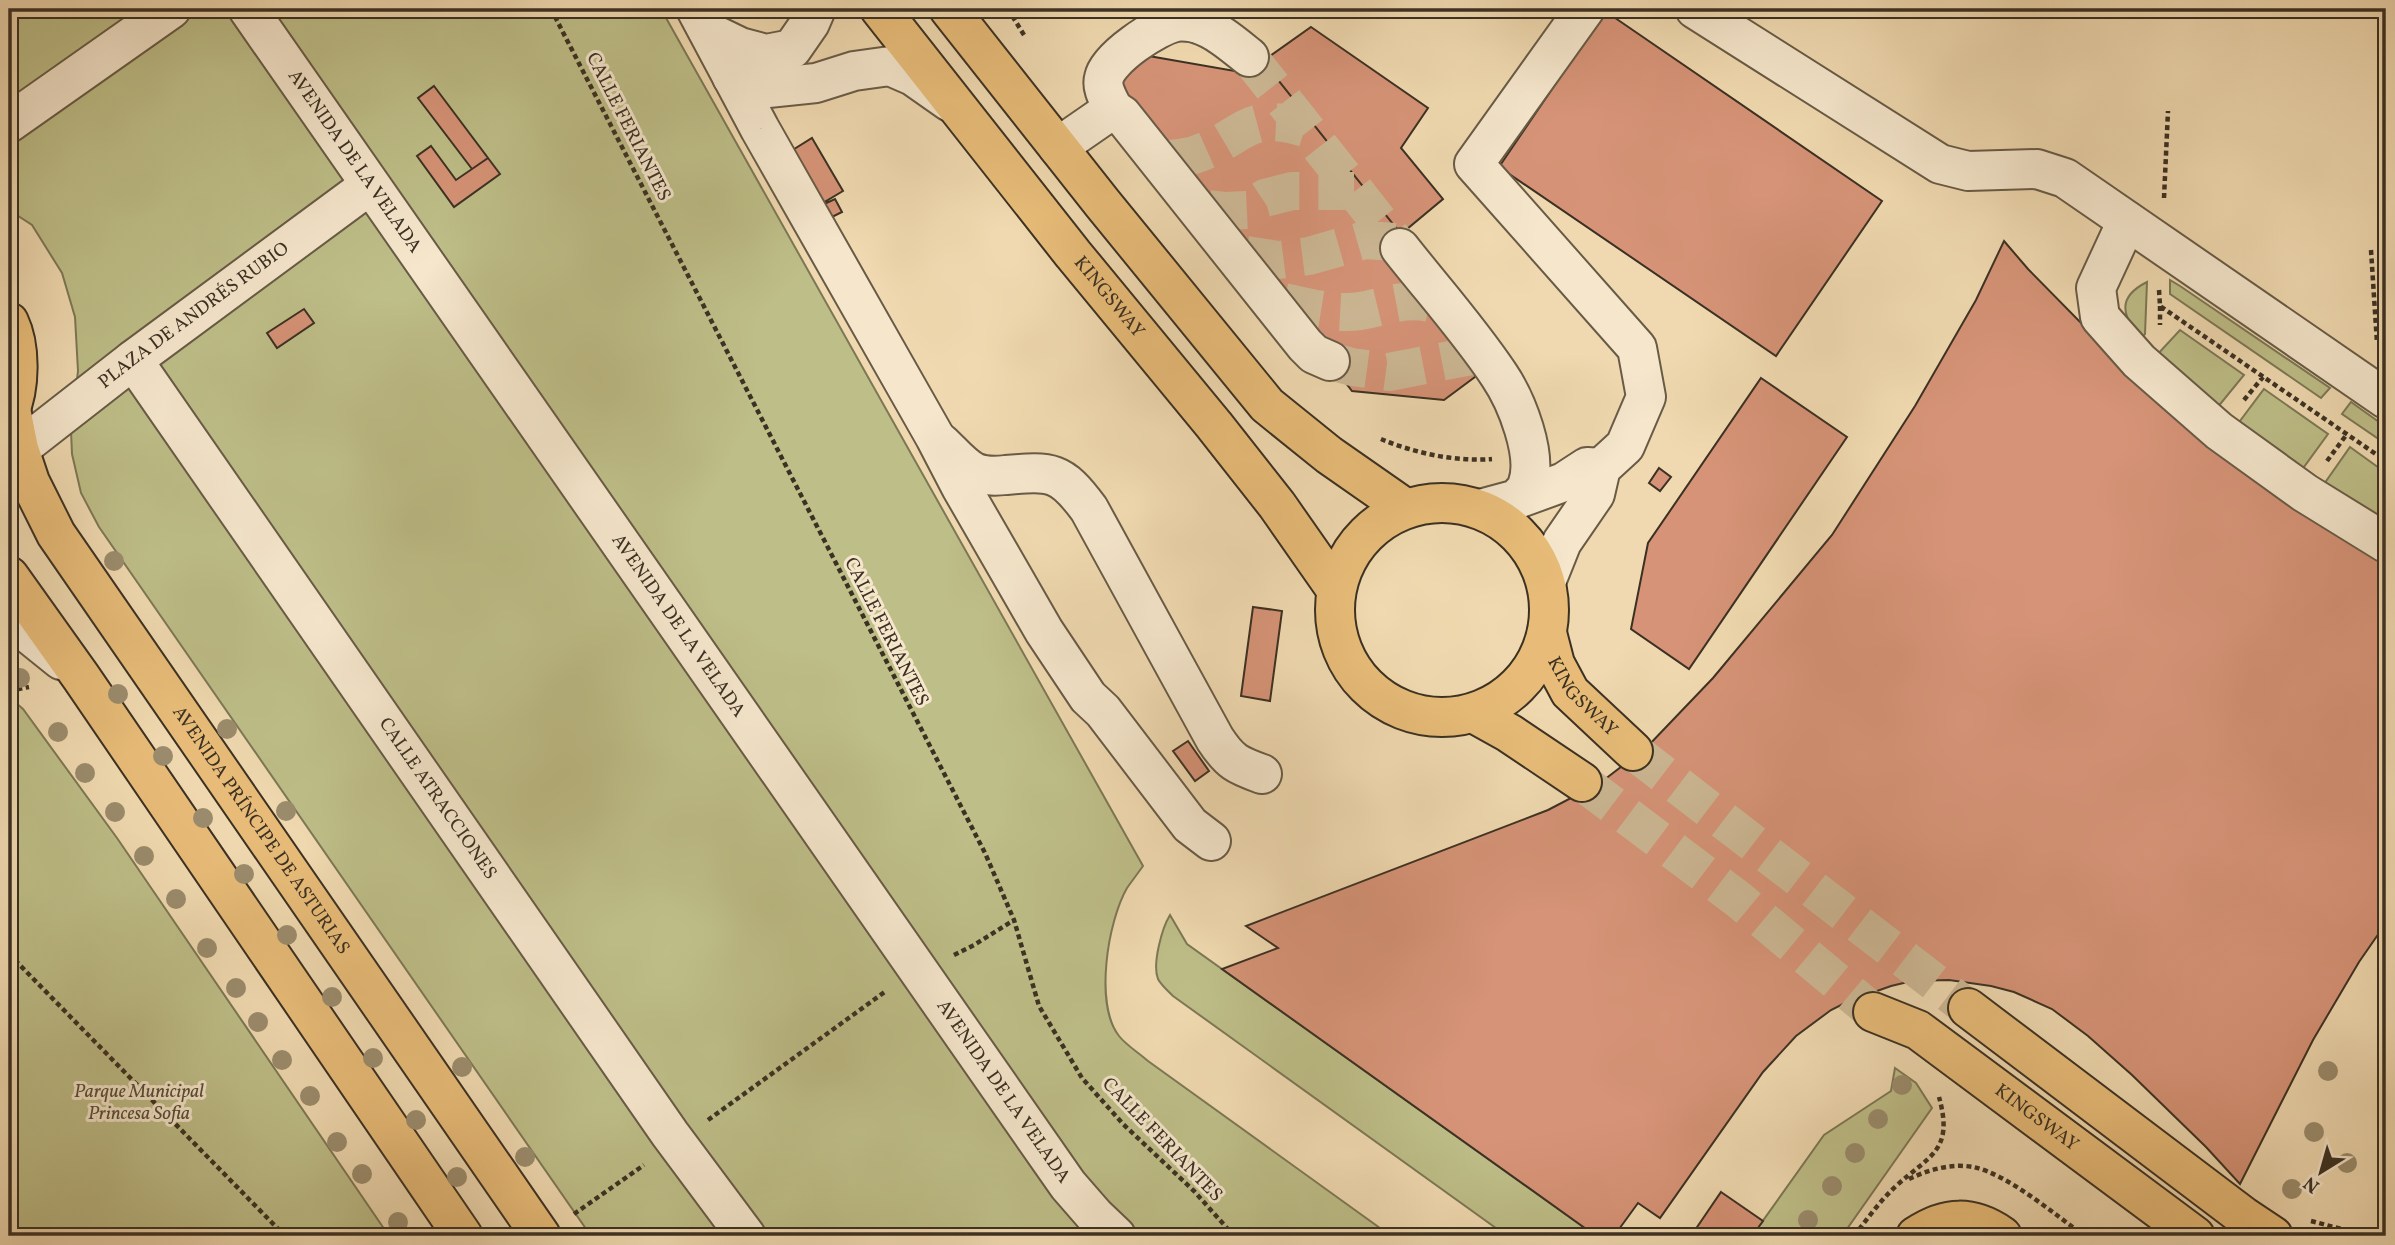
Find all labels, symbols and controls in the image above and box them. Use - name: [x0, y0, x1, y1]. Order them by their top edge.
- street label: CALLE FERIANTES: [579, 48, 677, 206]
- street label: AVENIDA DE LA VELADA: [281, 65, 427, 259]
- street label: PLAZA DE ANDRÉS RUBIO: [93, 236, 295, 395]
- street label: KINGSWAY: [1067, 251, 1150, 344]
- street label: AVENIDA DE LA VELADA: [605, 529, 751, 723]
- street label: CALLE FERIANTES: [837, 553, 935, 711]
- street label: KINGSWAY: [1541, 652, 1623, 743]
- street label: AVENIDA PRÍNCIPE DE ASTURIAS: [166, 701, 356, 960]
- street label: CALLE ATRACCIONES: [372, 713, 503, 885]
- street label: AVENIDA DE LA VELADA: [930, 995, 1076, 1189]
- street label: CALLE FERIANTES: [1096, 1072, 1228, 1208]
- street label: KINGSWAY: [1989, 1078, 2084, 1158]
- park label: Parque Municipal Princesa Sofia: [74, 1079, 204, 1127]
- north arrow: [2286, 1136, 2356, 1206]
- text: N: [2298, 1169, 2325, 1199]

